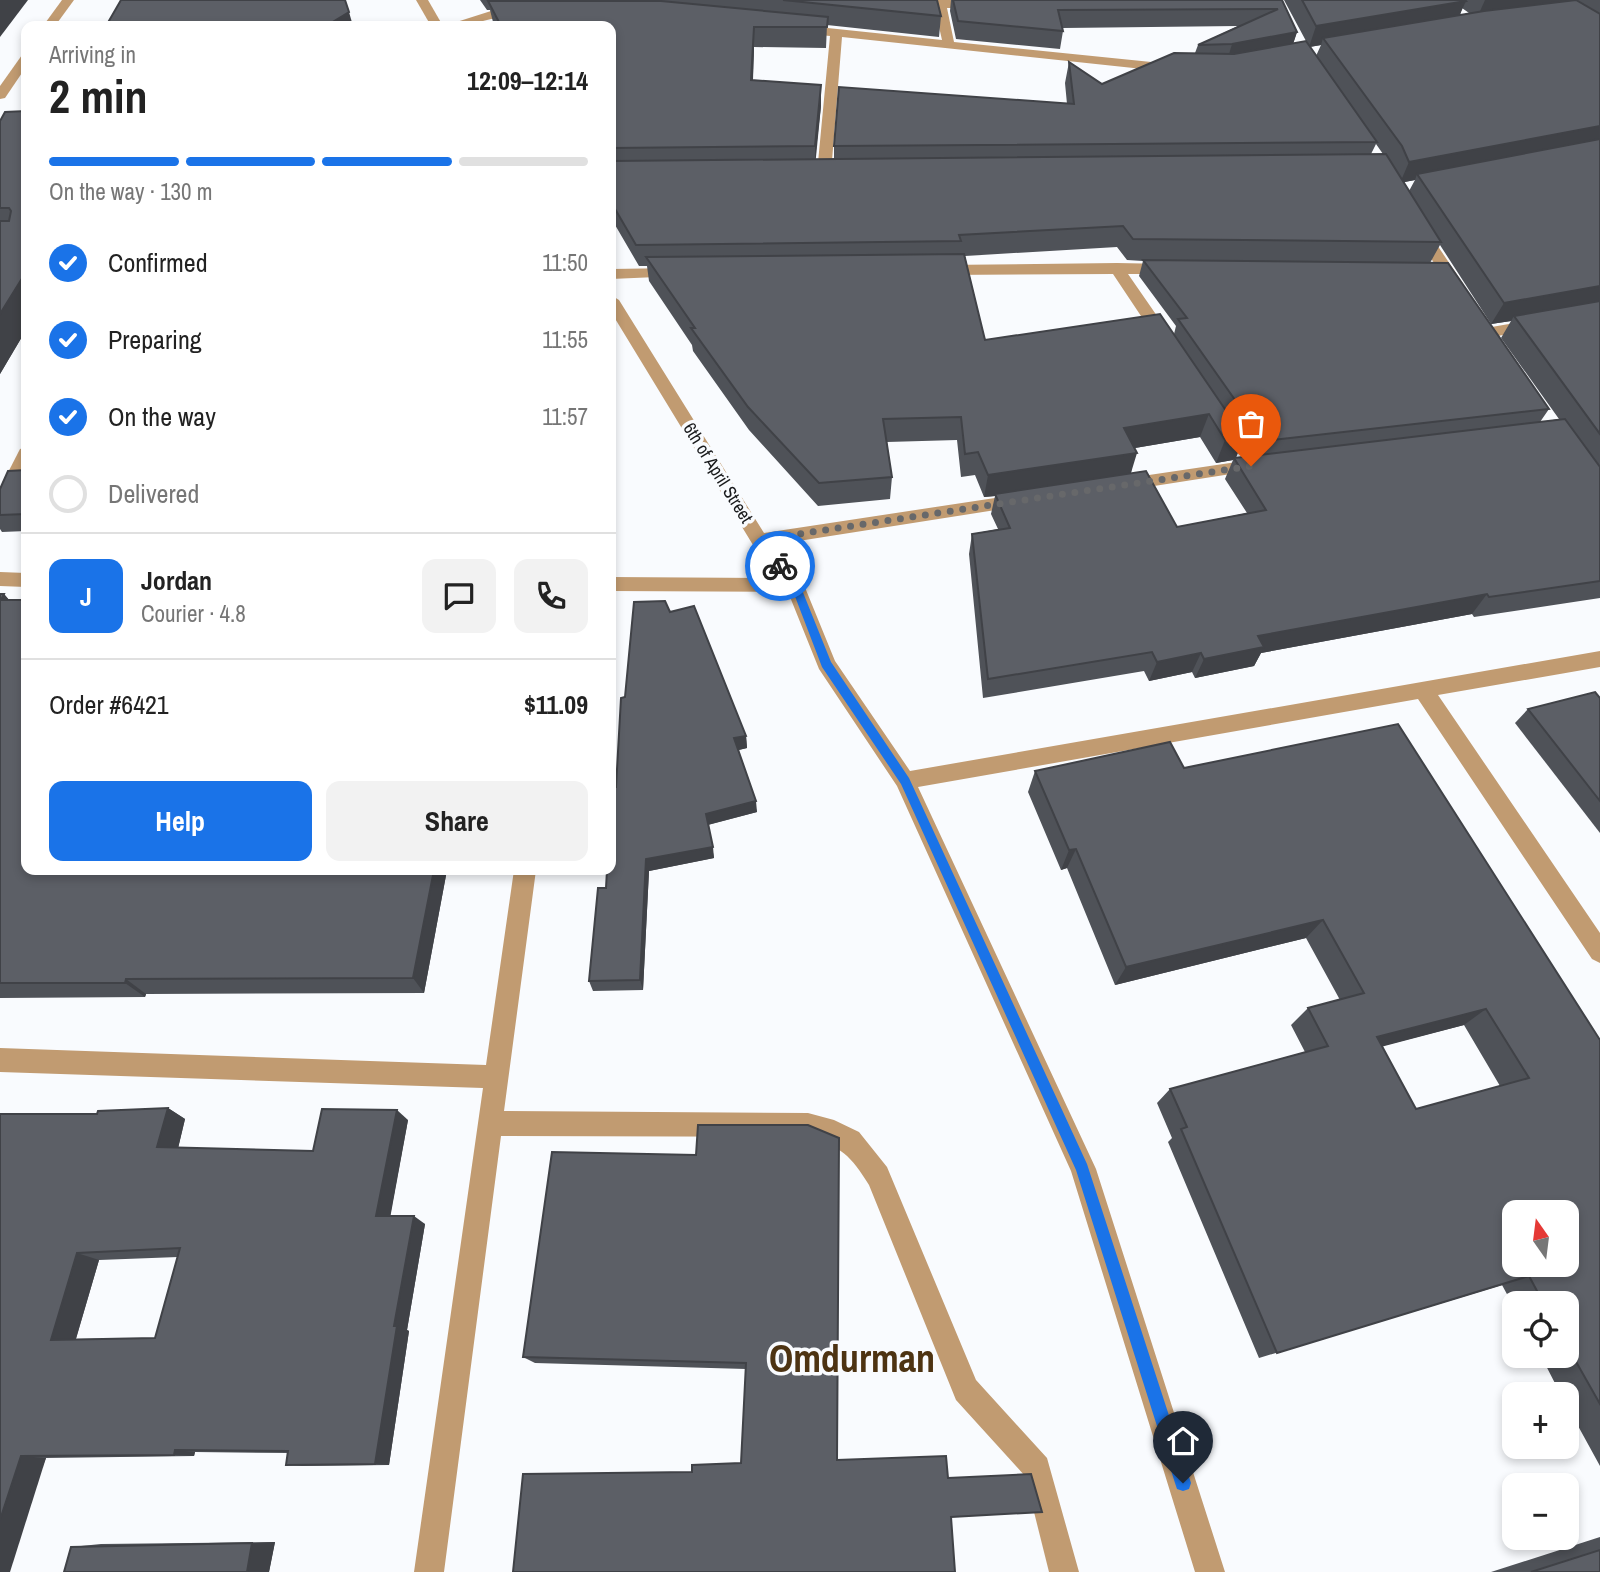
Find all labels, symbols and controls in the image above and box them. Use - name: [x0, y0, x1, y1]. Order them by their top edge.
- text: Arriving in: [49, 39, 136, 70]
- text: 12:09–12:14: [467, 63, 588, 98]
- text: 2 min: [49, 65, 148, 127]
- text: On the way · 130 m: [49, 176, 213, 207]
- icon: check: [49, 244, 87, 282]
- text: Confirmed: [108, 245, 208, 280]
- text: 11:50: [542, 247, 588, 278]
- icon: check: [49, 321, 87, 359]
- text: Preparing: [108, 322, 202, 357]
- text: 11:55: [542, 324, 588, 355]
- pin: [1221, 394, 1281, 466]
- icon: check: [49, 398, 87, 436]
- text: On the way: [108, 399, 216, 434]
- text: 11:57: [542, 401, 588, 432]
- icon: bag: [1232, 405, 1270, 443]
- street label: 6th of April Street: [678, 418, 759, 528]
- text: Delivered: [108, 476, 199, 511]
- courier: [745, 531, 815, 601]
- icon: bike: [761, 547, 799, 585]
- button: chat: [422, 559, 496, 633]
- button: phone: [514, 559, 588, 633]
- text: Jordan: [141, 563, 212, 598]
- text: J: [80, 579, 92, 614]
- text: Courier · 4.8: [141, 598, 246, 629]
- text: Order #6421: [49, 687, 169, 722]
- text: $11.09: [524, 687, 588, 722]
- button: Help: [49, 781, 312, 861]
- button: Share: [326, 781, 588, 861]
- north arrow: [1502, 1200, 1578, 1278]
- map controls: [1502, 1200, 1579, 1550]
- button: locate: [1502, 1291, 1579, 1368]
- district label: Omdurman: [769, 1333, 935, 1384]
- button: +: [1502, 1382, 1579, 1459]
- pin: [1153, 1411, 1213, 1483]
- icon: home: [1164, 1422, 1202, 1460]
- button: −: [1502, 1473, 1579, 1550]

